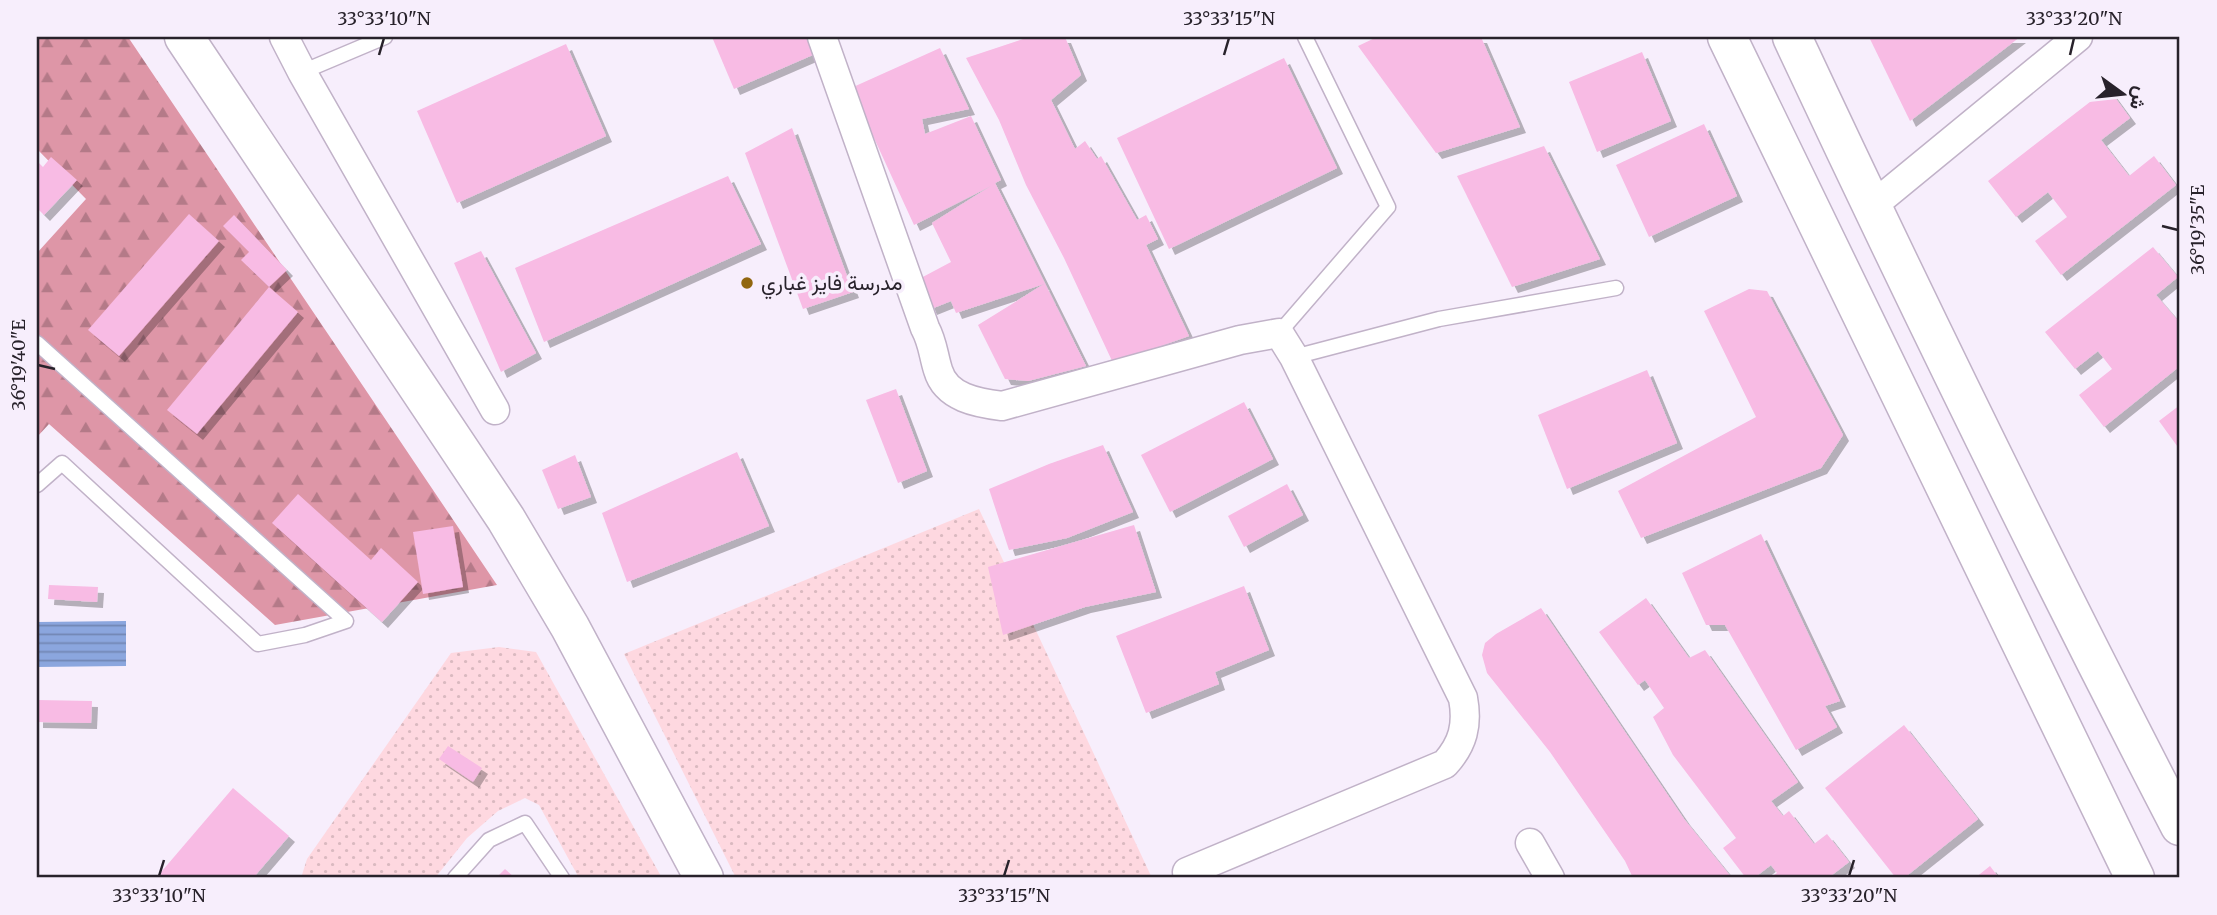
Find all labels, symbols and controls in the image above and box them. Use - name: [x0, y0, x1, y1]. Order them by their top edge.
- text: 33°33'10"N: [337, 7, 431, 30]
- text: 33°33'15"N: [1183, 7, 1275, 30]
- text: 33°33'20"N: [2026, 7, 2122, 30]
- north arrow: [2088, 60, 2158, 130]
- text: ش: [2125, 84, 2154, 113]
- text: 36°19'35"E: [2186, 184, 2209, 275]
- place label: مدرسة فايز غباري: [761, 269, 903, 300]
- marker: مدرسة فايز غباري: [739, 275, 755, 291]
- text: 36°19'40"E: [7, 319, 30, 411]
- text: 33°33'10"N: [112, 884, 206, 907]
- text: 33°33'15"N: [958, 884, 1050, 907]
- text: 33°33'20"N: [1801, 884, 1897, 907]

